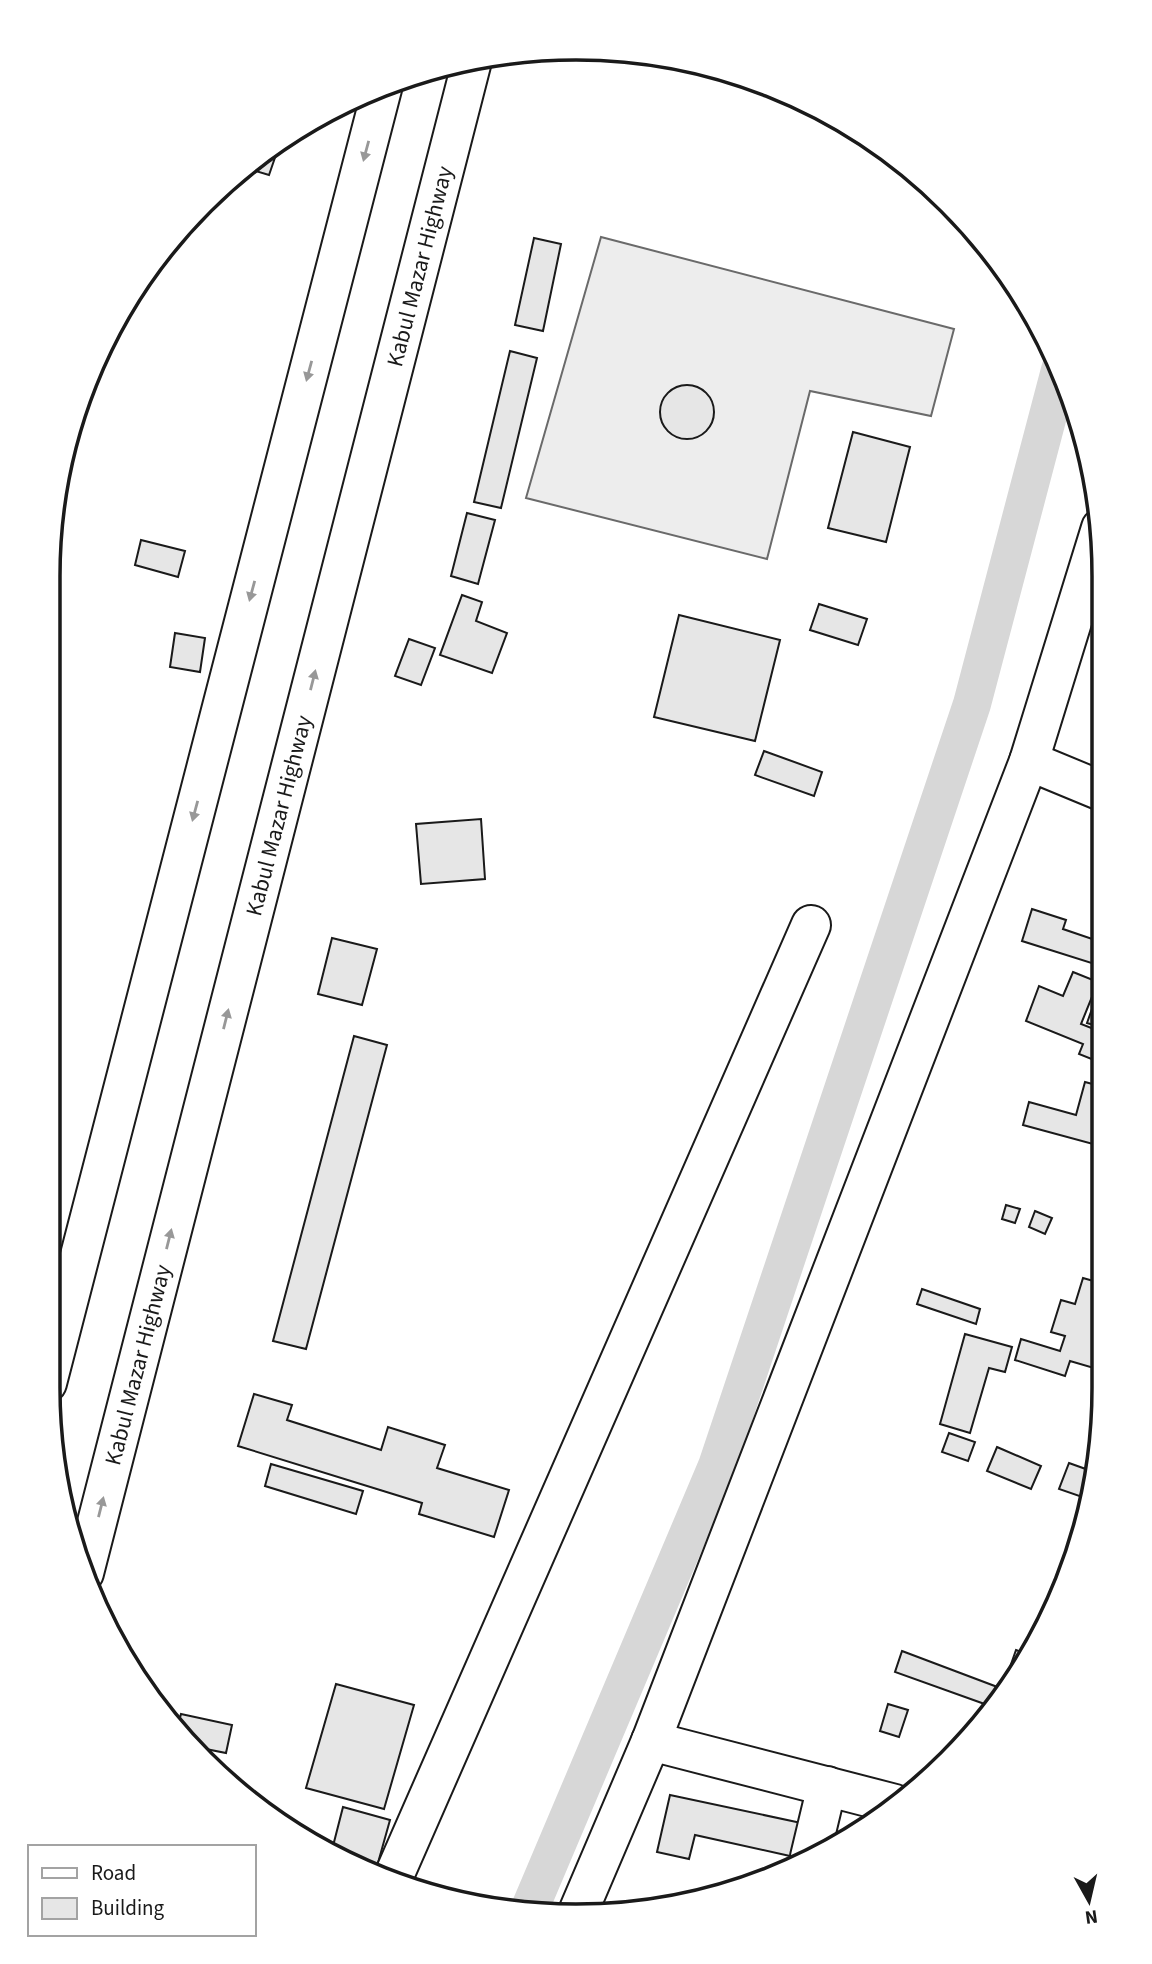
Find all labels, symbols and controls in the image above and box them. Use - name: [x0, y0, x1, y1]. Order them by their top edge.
- one-way arrow: [360, 140, 371, 162]
- street label: Kabul Mazar Highway: [378, 162, 461, 370]
- one-way arrow: [303, 360, 314, 382]
- one-way arrow: [246, 580, 257, 602]
- one-way arrow: [308, 669, 319, 691]
- street label: Kabul Mazar Highway: [237, 711, 320, 919]
- one-way arrow: [189, 800, 200, 822]
- one-way arrow: [221, 1008, 232, 1030]
- one-way arrow: [164, 1228, 175, 1250]
- street label: Kabul Mazar Highway: [96, 1261, 179, 1469]
- one-way arrow: [96, 1496, 106, 1517]
- legend: [28, 1845, 256, 1936]
- text: Road: [91, 1858, 136, 1888]
- north arrow: [1054, 1866, 1124, 1936]
- text: Building: [91, 1893, 165, 1923]
- text: N: [1083, 1902, 1099, 1931]

